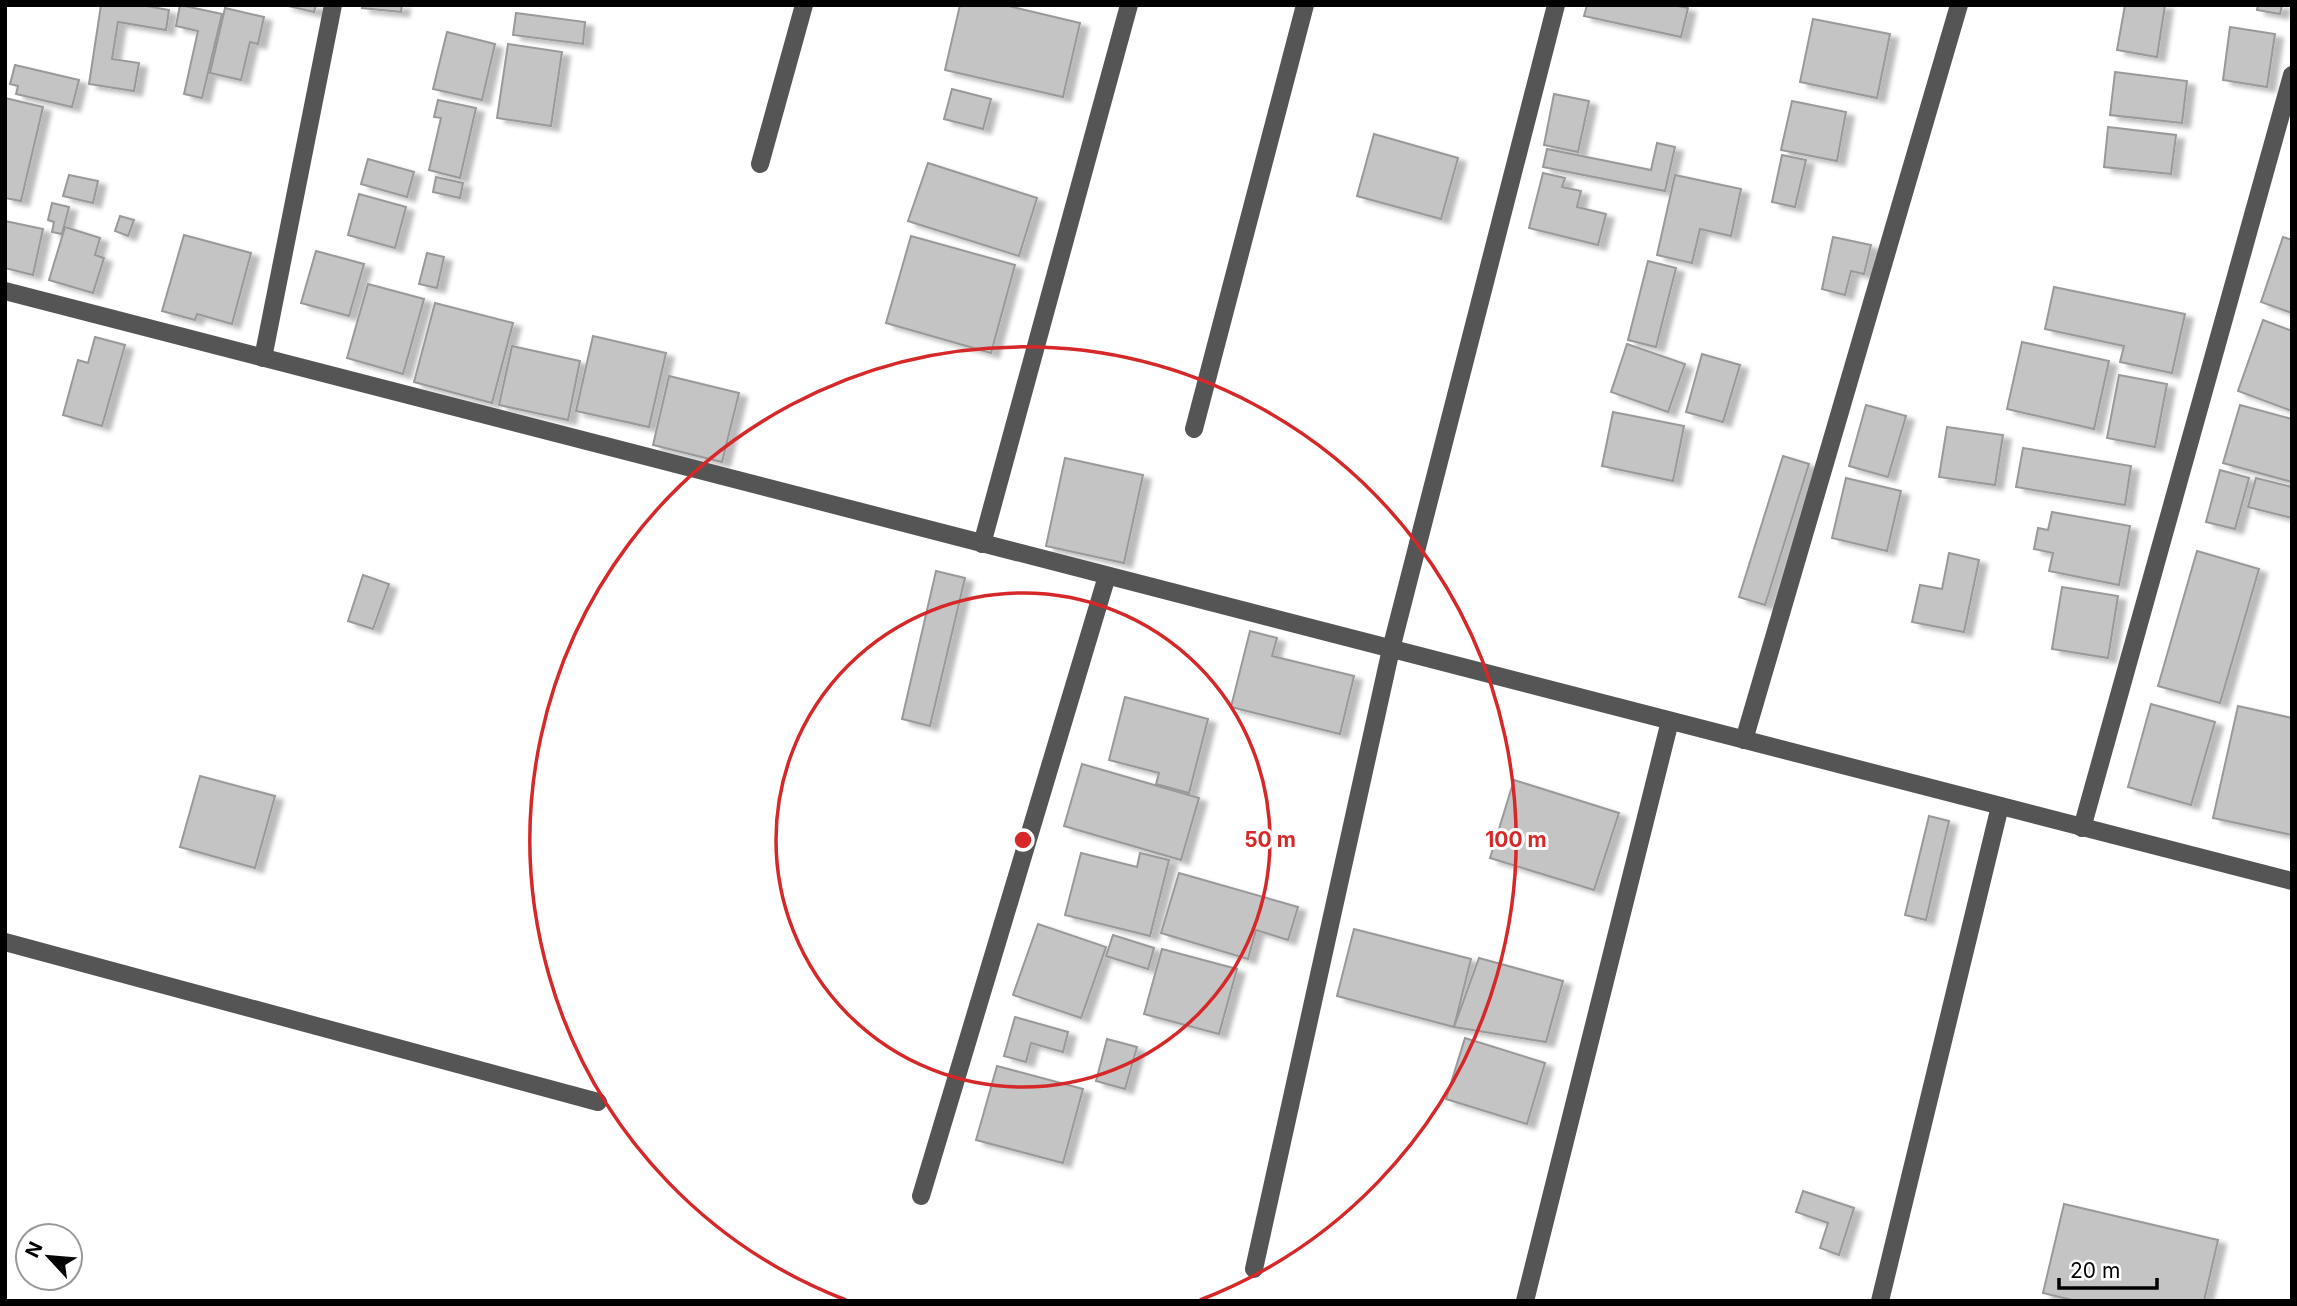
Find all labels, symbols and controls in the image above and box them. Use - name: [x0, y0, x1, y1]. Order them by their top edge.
- text: 50 m: [1244, 827, 1296, 852]
- text: 100 m: [1485, 827, 1547, 852]
- centre of rings: [1011, 828, 1035, 852]
- north arrow: [14, 1222, 84, 1292]
- text: N: [21, 1238, 48, 1261]
- scale bar: [2059, 1246, 2157, 1290]
- text: 20 m: [2070, 1258, 2120, 1283]

